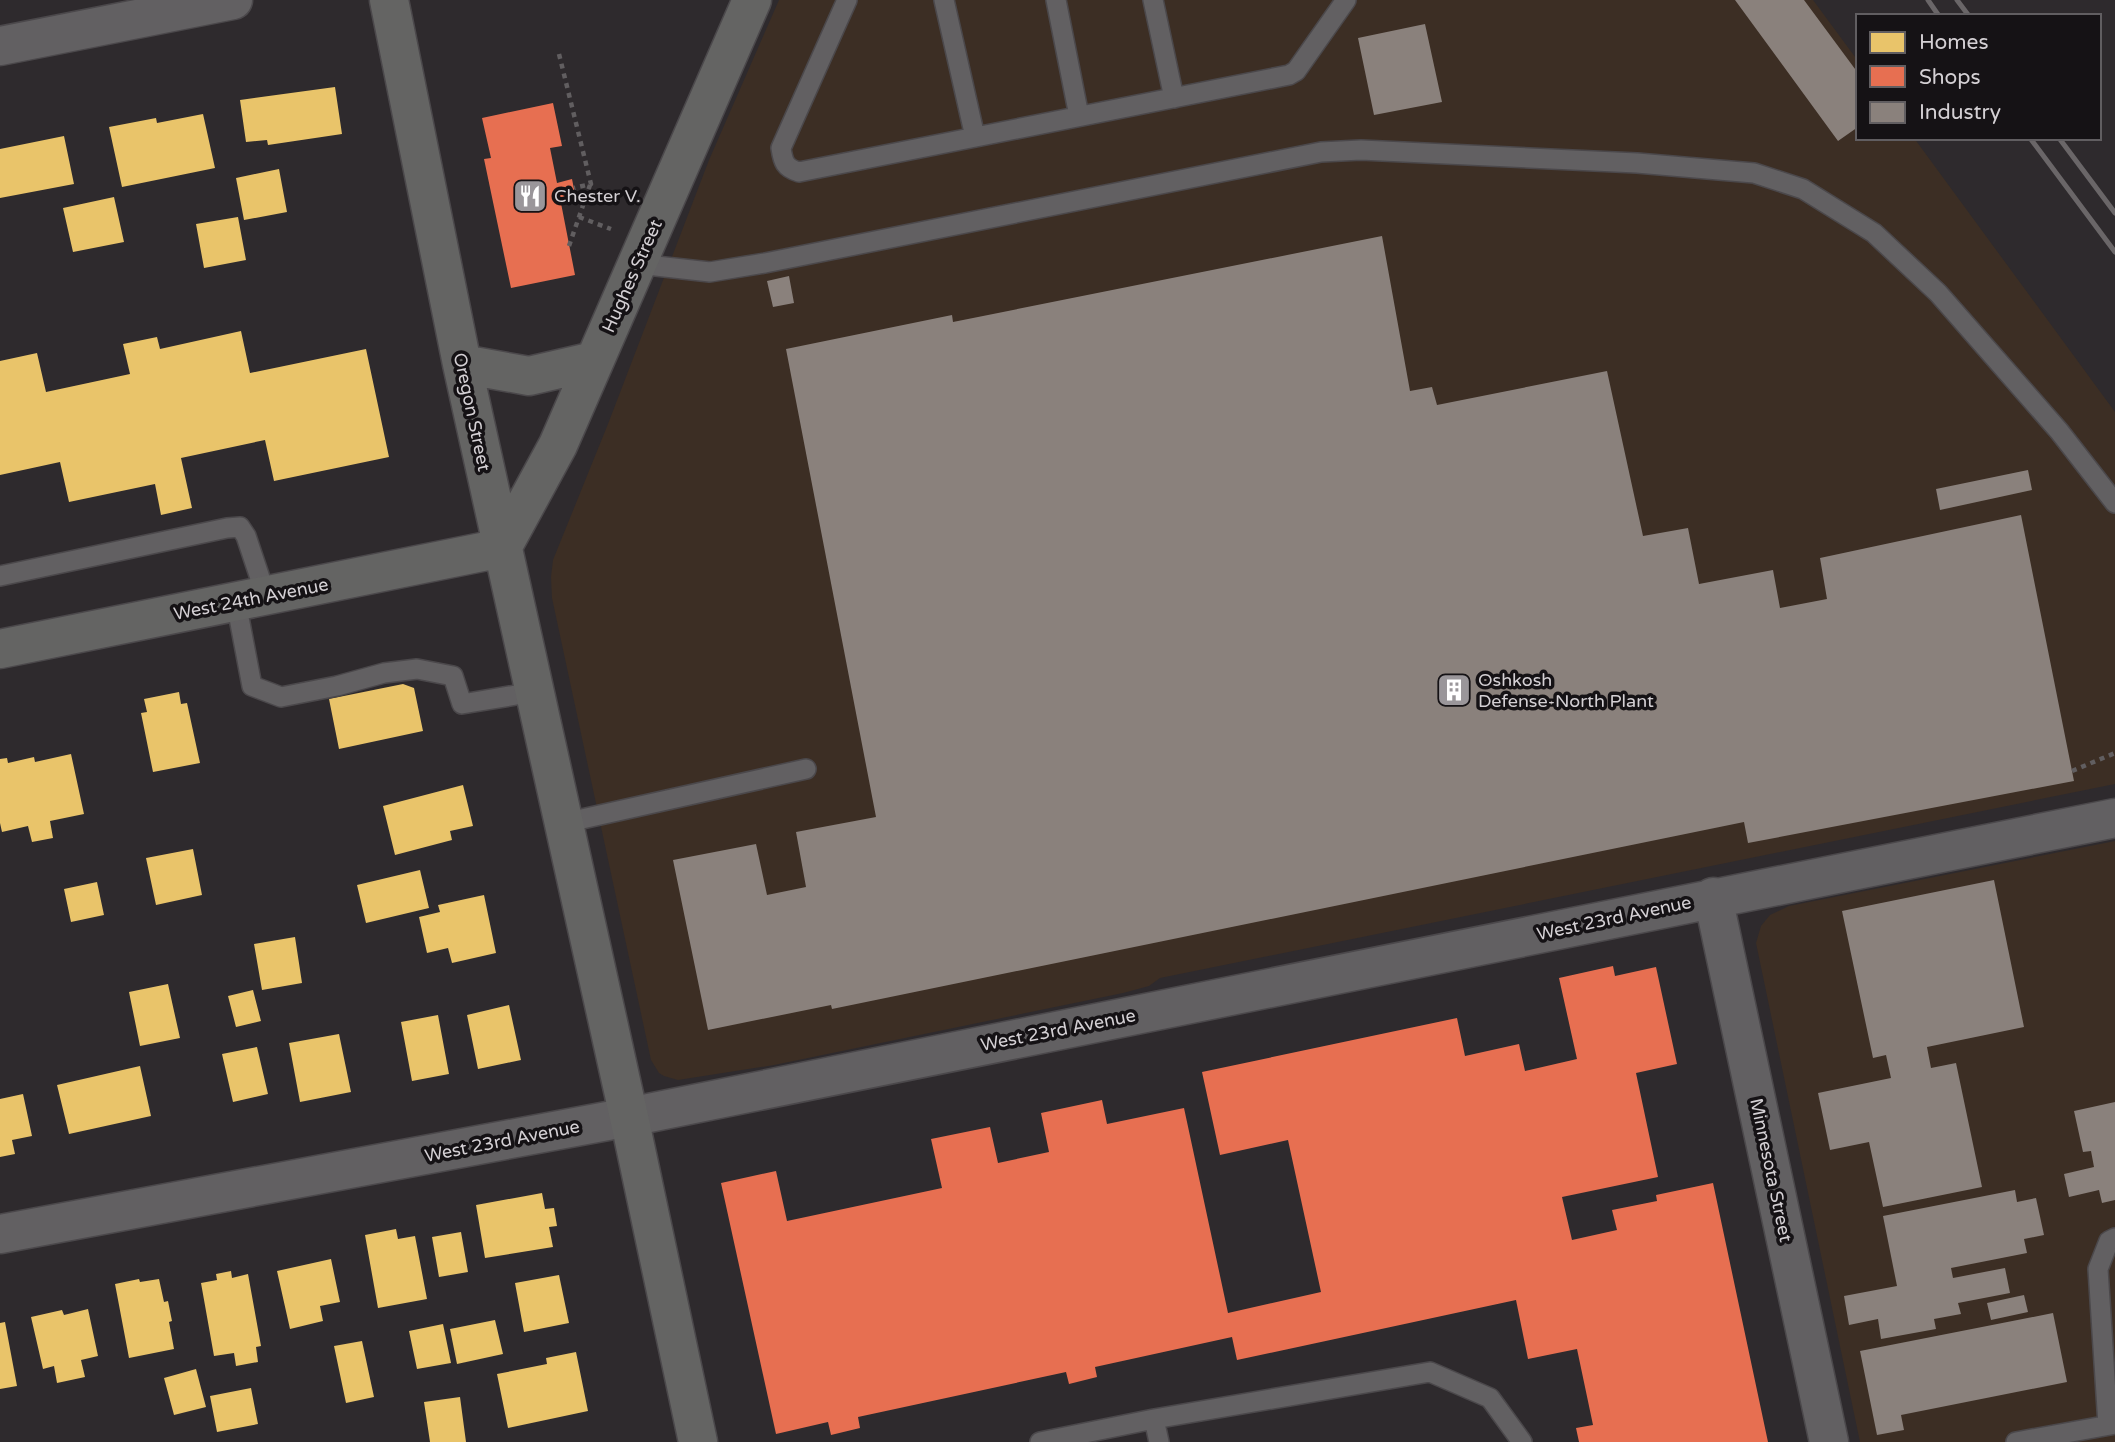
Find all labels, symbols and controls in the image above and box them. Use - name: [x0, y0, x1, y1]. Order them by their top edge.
- legend: [1856, 14, 2101, 140]
- text: Homes: [1919, 30, 1989, 55]
- text: Shops: [1919, 65, 1981, 90]
- text: Industry: [1919, 100, 2001, 125]
- restaurant icon: Chester V.: [511, 177, 549, 215]
- place label: Chester V.: [554, 185, 641, 207]
- street label: Hughes Street: [597, 216, 667, 336]
- street label: Oregon Street: [449, 351, 495, 473]
- street label: West 24th Avenue: [172, 573, 330, 625]
- place label: Oshkosh Defense-North Plant: [1478, 669, 1654, 712]
- building icon: Oshkosh Defense-North Plant: [1435, 671, 1473, 709]
- street label: West 23rd Avenue: [1535, 891, 1693, 945]
- street label: West 23rd Avenue: [979, 1004, 1137, 1056]
- street label: Minnesota Street: [1745, 1096, 1797, 1244]
- street label: West 23rd Avenue: [423, 1115, 581, 1167]

